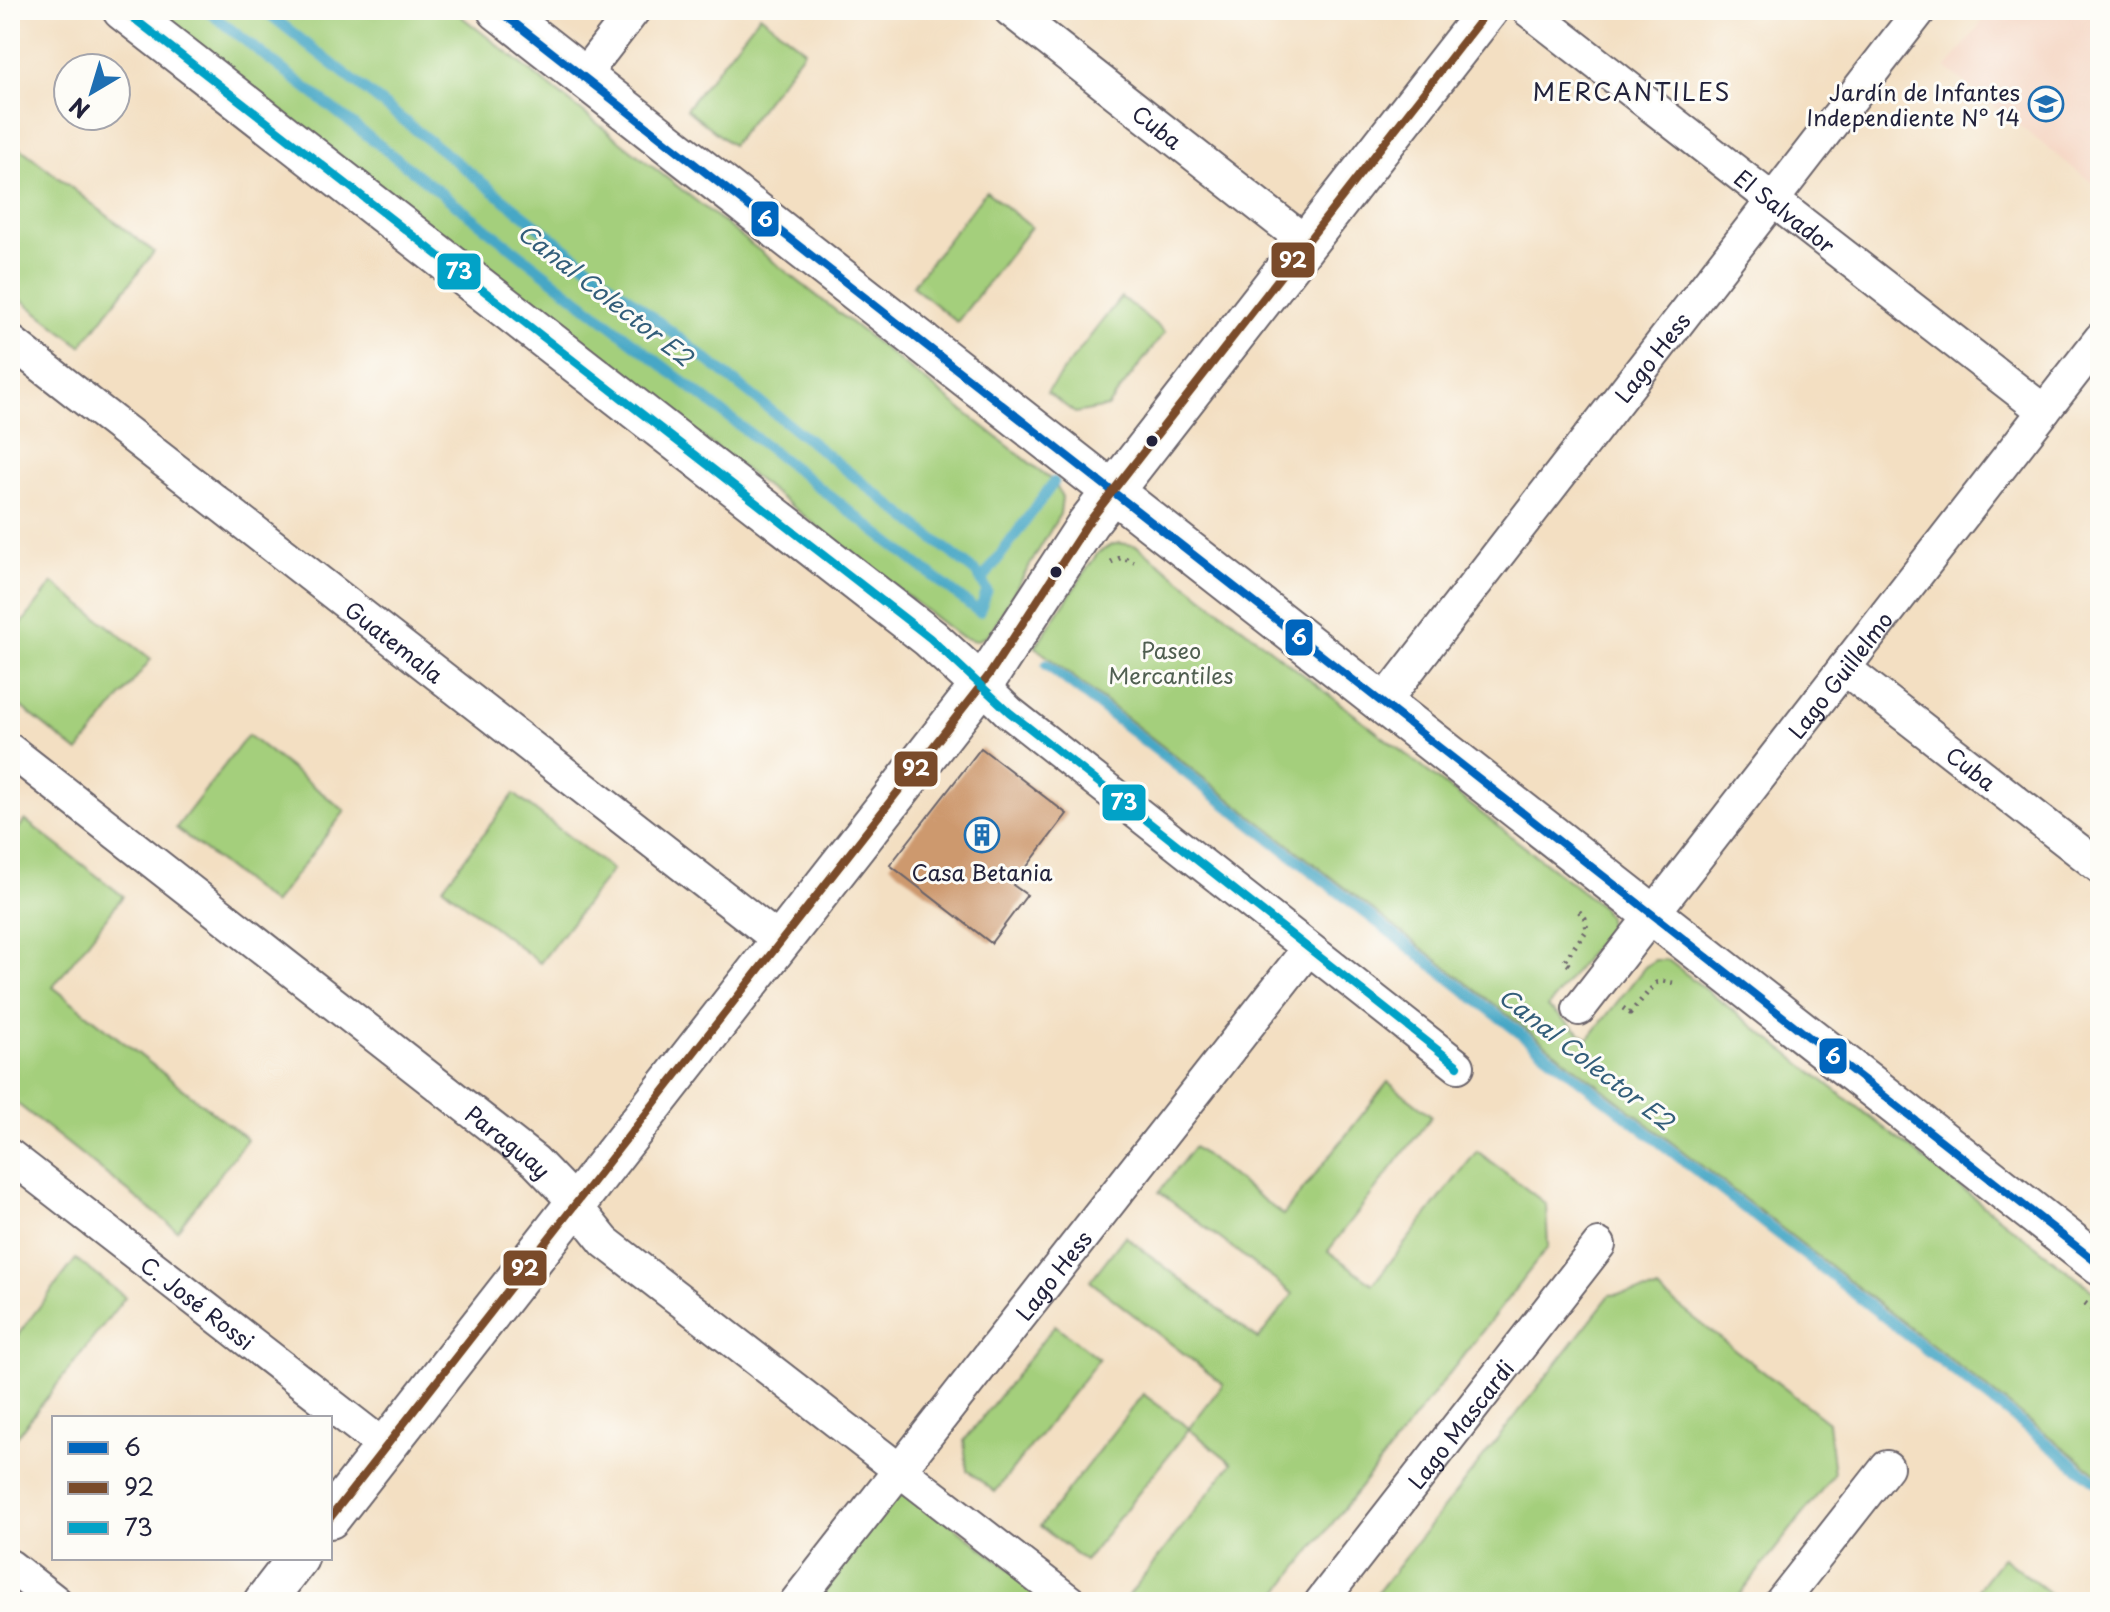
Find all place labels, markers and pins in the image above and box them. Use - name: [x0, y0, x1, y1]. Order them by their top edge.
- place label: Jardín de Infantes Independiente N° 14: [1806, 75, 2020, 133]
- school or university icon: Jardín de Infantes Independiente N° 14: [2027, 85, 2065, 123]
- unlabelled marker: [1144, 433, 1160, 449]
- unlabelled marker: [1048, 564, 1064, 580]
- building icon: Casa Betania: [963, 816, 1001, 854]
- place label: Casa Betania: [911, 855, 1053, 888]

